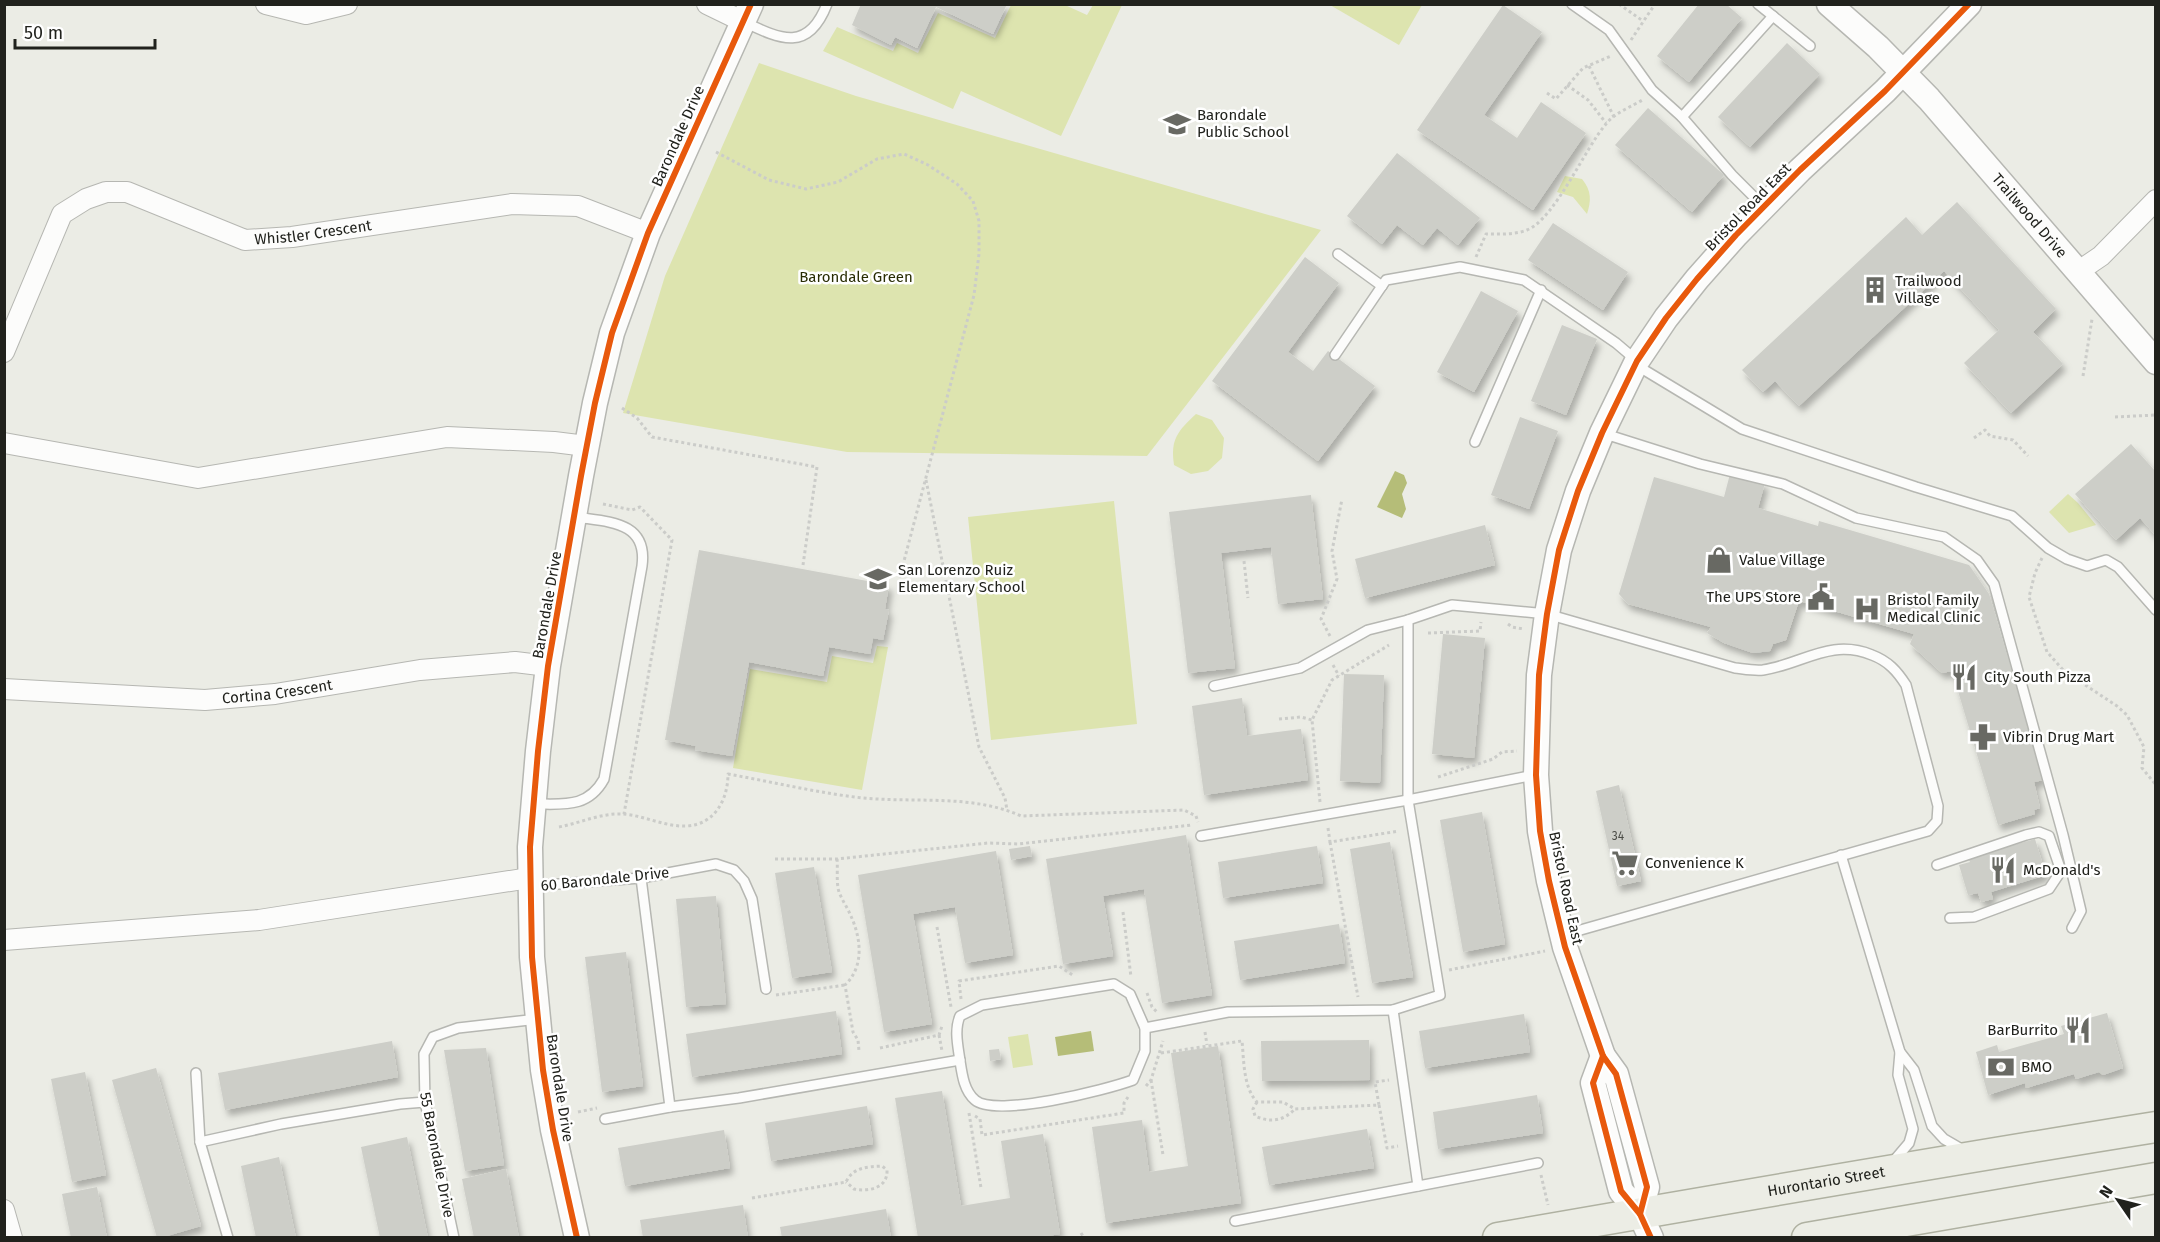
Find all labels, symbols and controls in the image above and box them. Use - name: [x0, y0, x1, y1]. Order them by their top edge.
- scale bar: [15, 12, 154, 50]
- text: 50 m: [24, 22, 63, 44]
- street label: Barondale Drive: [648, 83, 708, 189]
- place label: Barondale Public School: [1197, 106, 1289, 141]
- school or university icon: Barondale Public School: [1162, 109, 1192, 139]
- street label: Bristol Road East: [1701, 159, 1795, 255]
- street label: Trailwood Drive: [1988, 170, 2071, 262]
- street label: Whistler Crescent: [254, 216, 373, 248]
- park label: Barondale Green: [799, 268, 913, 286]
- place label: Trailwood Village: [1895, 272, 1962, 307]
- building icon: Trailwood Village: [1860, 275, 1890, 305]
- shop icon: Value Village: [1704, 545, 1734, 575]
- street label: Barondale Drive: [529, 550, 565, 660]
- place label: Value Village: [1739, 551, 1825, 569]
- place label: San Lorenzo Ruiz Elementary School: [898, 561, 1026, 596]
- school or university icon: San Lorenzo Ruiz Elementary School: [863, 564, 893, 594]
- public building icon: The UPS Store: [1806, 582, 1836, 612]
- place label: The UPS Store: [1706, 588, 1801, 606]
- place label: Bristol Family Medical Clinic: [1887, 591, 1981, 626]
- hospital icon: Bristol Family Medical Clinic: [1852, 594, 1882, 624]
- restaurant icon: City South Pizza: [1949, 662, 1979, 692]
- place label: City South Pizza: [1984, 668, 2091, 686]
- street label: Cortina Crescent: [221, 676, 334, 708]
- pharmacy icon: Vibrin Drug Mart: [1968, 722, 1998, 752]
- place label: Vibrin Drug Mart: [2003, 728, 2115, 746]
- house number: 34: [1612, 829, 1625, 843]
- street label: Bristol Road East: [1545, 830, 1587, 947]
- supermarket icon: Convenience K: [1610, 848, 1640, 878]
- place label: Convenience K: [1645, 854, 1744, 872]
- restaurant icon: McDonald's: [1988, 855, 2018, 885]
- place label: McDonald's: [2023, 861, 2101, 879]
- street label: 60 Barondale Drive: [540, 863, 670, 895]
- restaurant icon: BarBurrito: [2063, 1015, 2093, 1045]
- place label: BarBurrito: [1987, 1021, 2058, 1039]
- street label: Barondale Drive: [543, 1033, 577, 1143]
- bank icon: BMO: [1986, 1052, 2016, 1082]
- place label: BMO: [2021, 1058, 2052, 1076]
- street label: 55 Barondale Drive: [416, 1091, 458, 1219]
- street label: Hurontario Street: [1766, 1163, 1887, 1200]
- north arrow: [2088, 1170, 2148, 1230]
- text: N: [2095, 1182, 2117, 1201]

